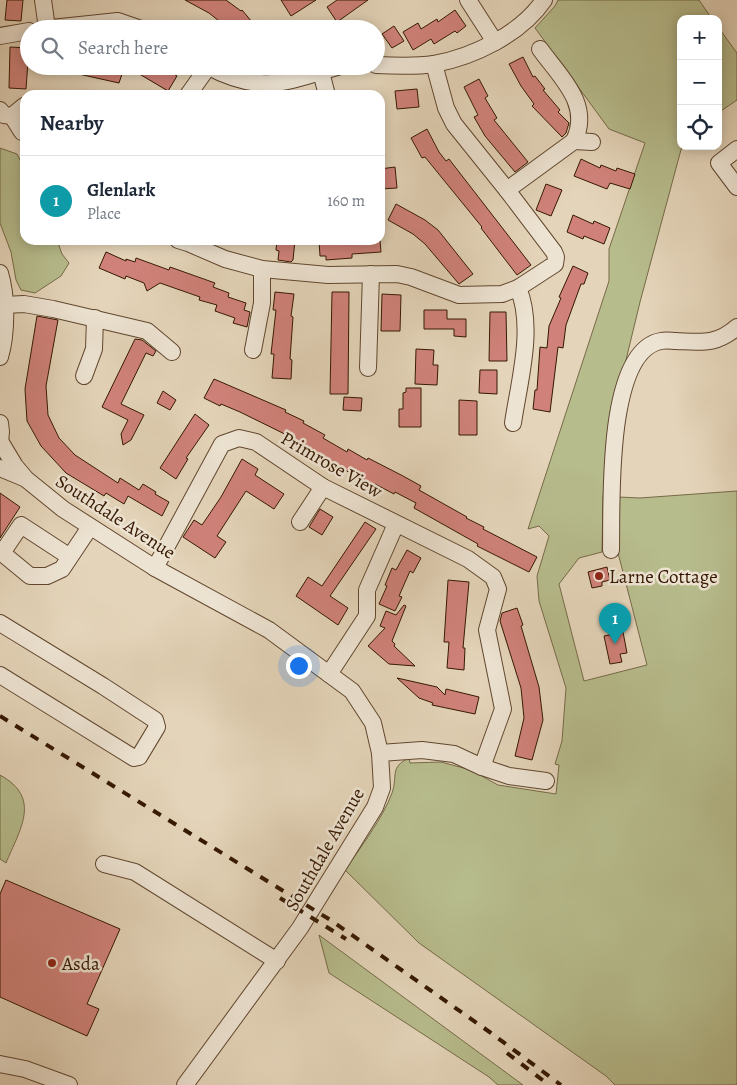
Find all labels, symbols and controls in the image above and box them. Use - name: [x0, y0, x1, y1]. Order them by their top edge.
- map controls: [677, 15, 722, 150]
- button: +: [677, 15, 722, 60]
- search box: [20, 20, 385, 75]
- icon: search: [38, 34, 66, 62]
- text: Search here: [78, 35, 168, 61]
- button: −: [677, 60, 722, 105]
- button: locate: [677, 105, 722, 150]
- text: Nearby: [40, 109, 103, 137]
- text: Glenlark: [87, 177, 155, 203]
- text: 1: [53, 190, 59, 212]
- text: 160 m: [327, 190, 365, 212]
- text: Place: [87, 203, 121, 225]
- street label: Primrose View: [276, 425, 388, 505]
- street label: Southdale Avenue: [50, 468, 181, 565]
- place label: Larne Cottage: [609, 564, 718, 590]
- marker: Larne Cottage: [593, 570, 605, 582]
- pin: 1: [599, 603, 631, 644]
- your location: [286, 653, 312, 679]
- street label: Southdale Avenue: [279, 783, 371, 916]
- place label: Asda: [61, 951, 100, 977]
- marker: Asda: [46, 957, 58, 969]

